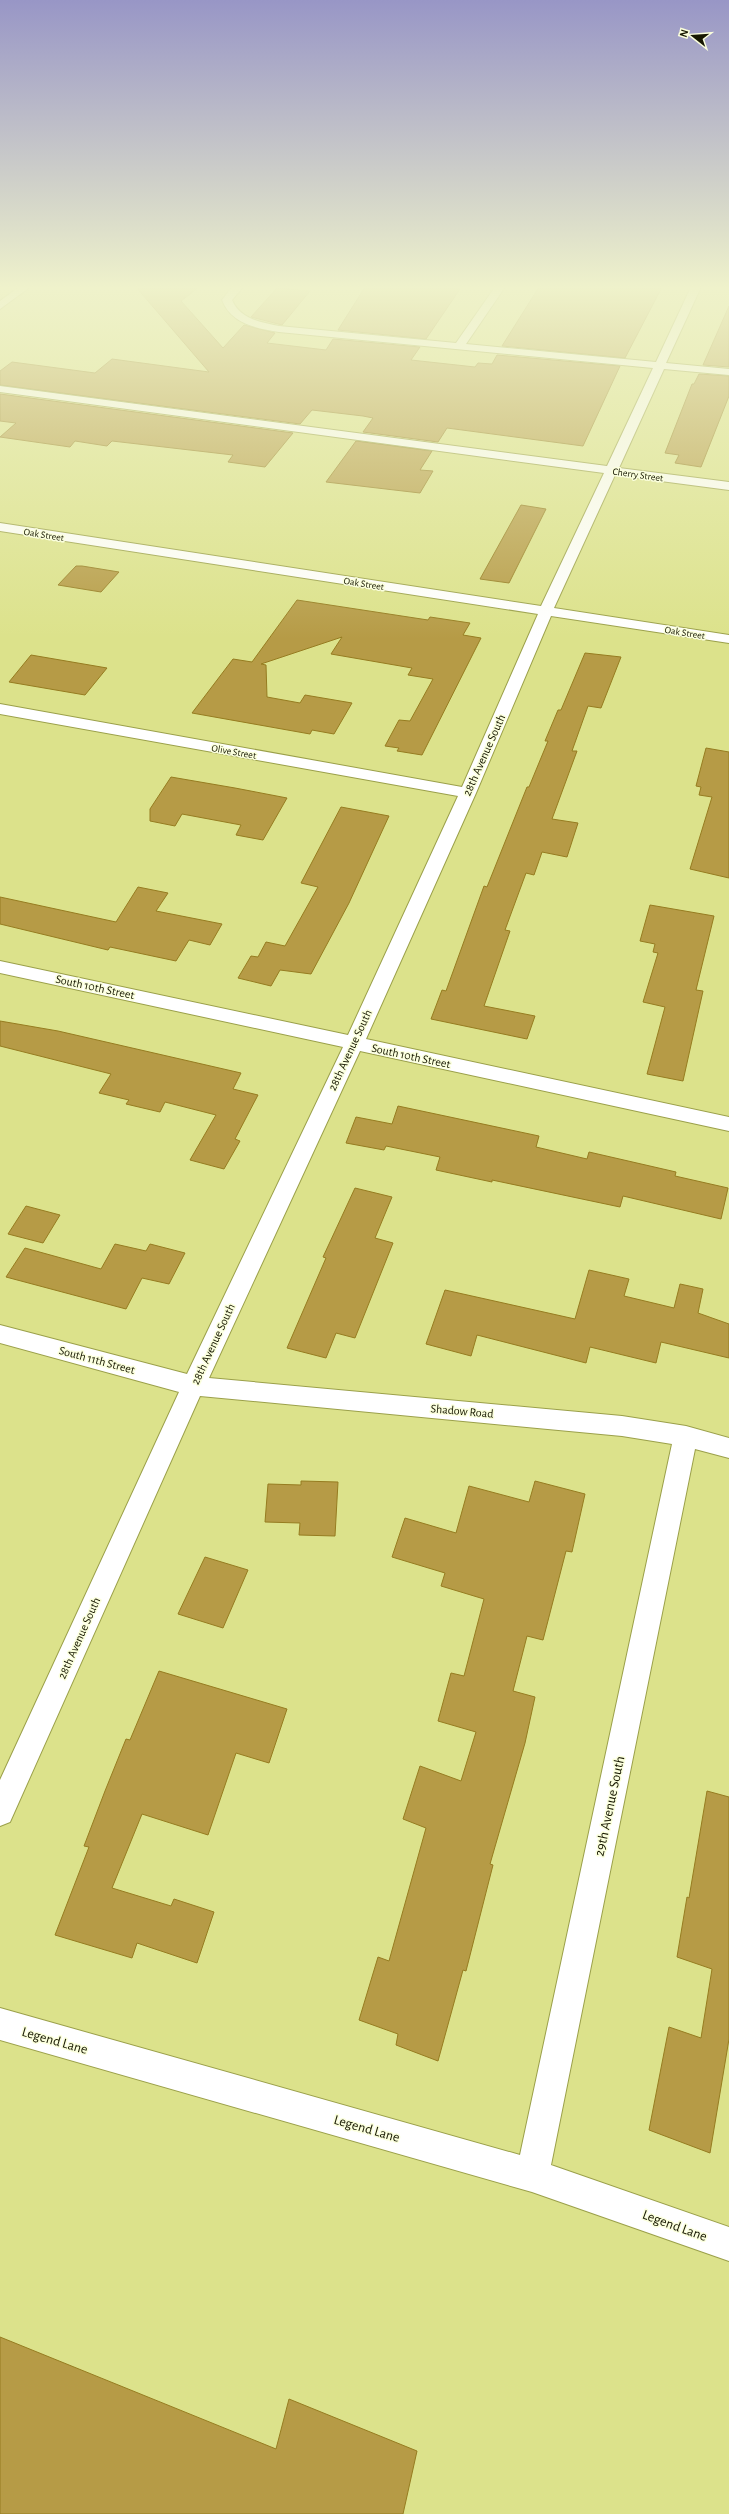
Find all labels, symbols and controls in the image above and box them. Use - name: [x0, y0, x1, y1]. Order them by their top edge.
- north arrow: [673, 16, 713, 56]
- text: N: [678, 28, 690, 38]
- street label: Cherry Street: [612, 466, 665, 484]
- street label: Oak Street: [23, 527, 66, 543]
- street label: Oak Street: [343, 576, 386, 592]
- street label: Oak Street: [664, 625, 707, 641]
- street label: 28th Avenue South: [461, 713, 507, 797]
- street label: Olive Street: [211, 743, 258, 761]
- street label: South 10th Street: [55, 973, 136, 1001]
- street label: 28th Avenue South: [326, 1008, 374, 1092]
- street label: South 10th Street: [371, 1042, 452, 1070]
- street label: 28th Avenue South: [189, 1302, 237, 1386]
- street label: South 11th Street: [58, 1344, 136, 1376]
- street label: Shadow Road: [430, 1402, 494, 1420]
- street label: 28th Avenue South: [56, 1596, 102, 1680]
- street label: 29th Avenue South: [593, 1755, 627, 1858]
- street label: Legend Lane: [20, 2025, 89, 2057]
- street label: Legend Lane: [332, 2113, 401, 2145]
- street label: Legend Lane: [640, 2208, 709, 2244]

